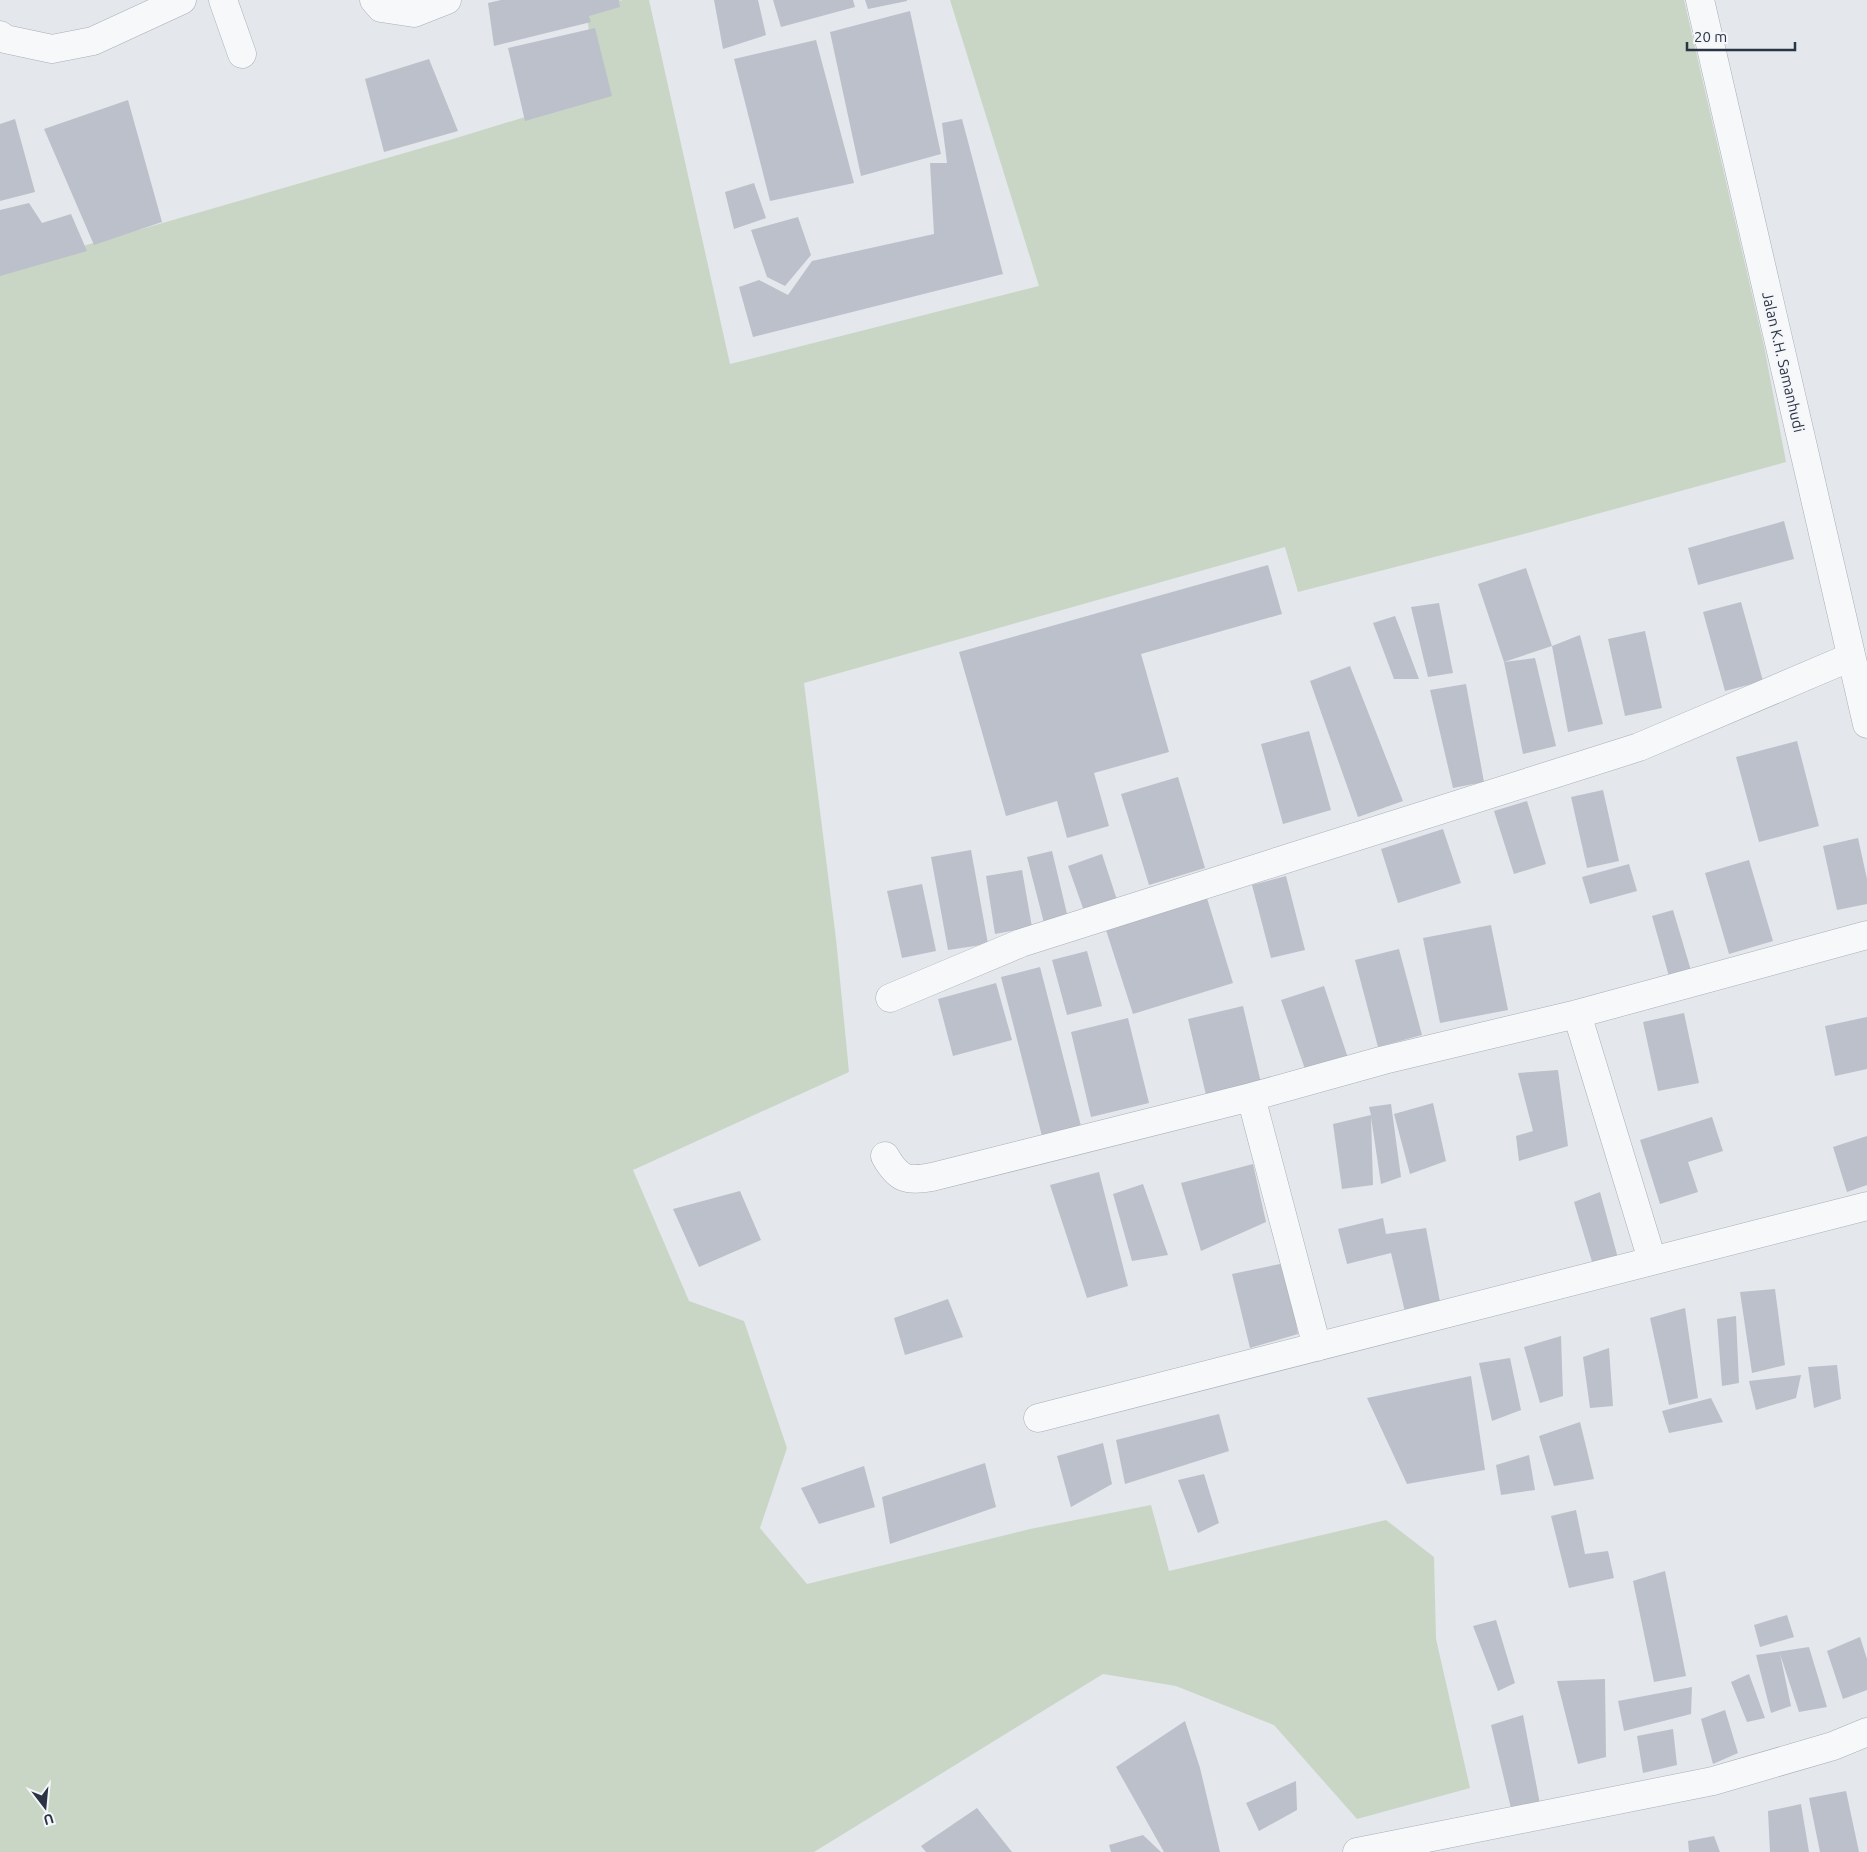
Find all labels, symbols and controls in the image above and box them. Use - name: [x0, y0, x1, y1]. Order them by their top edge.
- scale bar: [1687, 20, 1794, 52]
- text: 20 m: [1694, 28, 1727, 45]
- street label: Jalan K.H. Samanhudi: [1759, 290, 1808, 434]
- north arrow: [20, 1782, 70, 1832]
- text: U: [42, 1810, 56, 1829]

